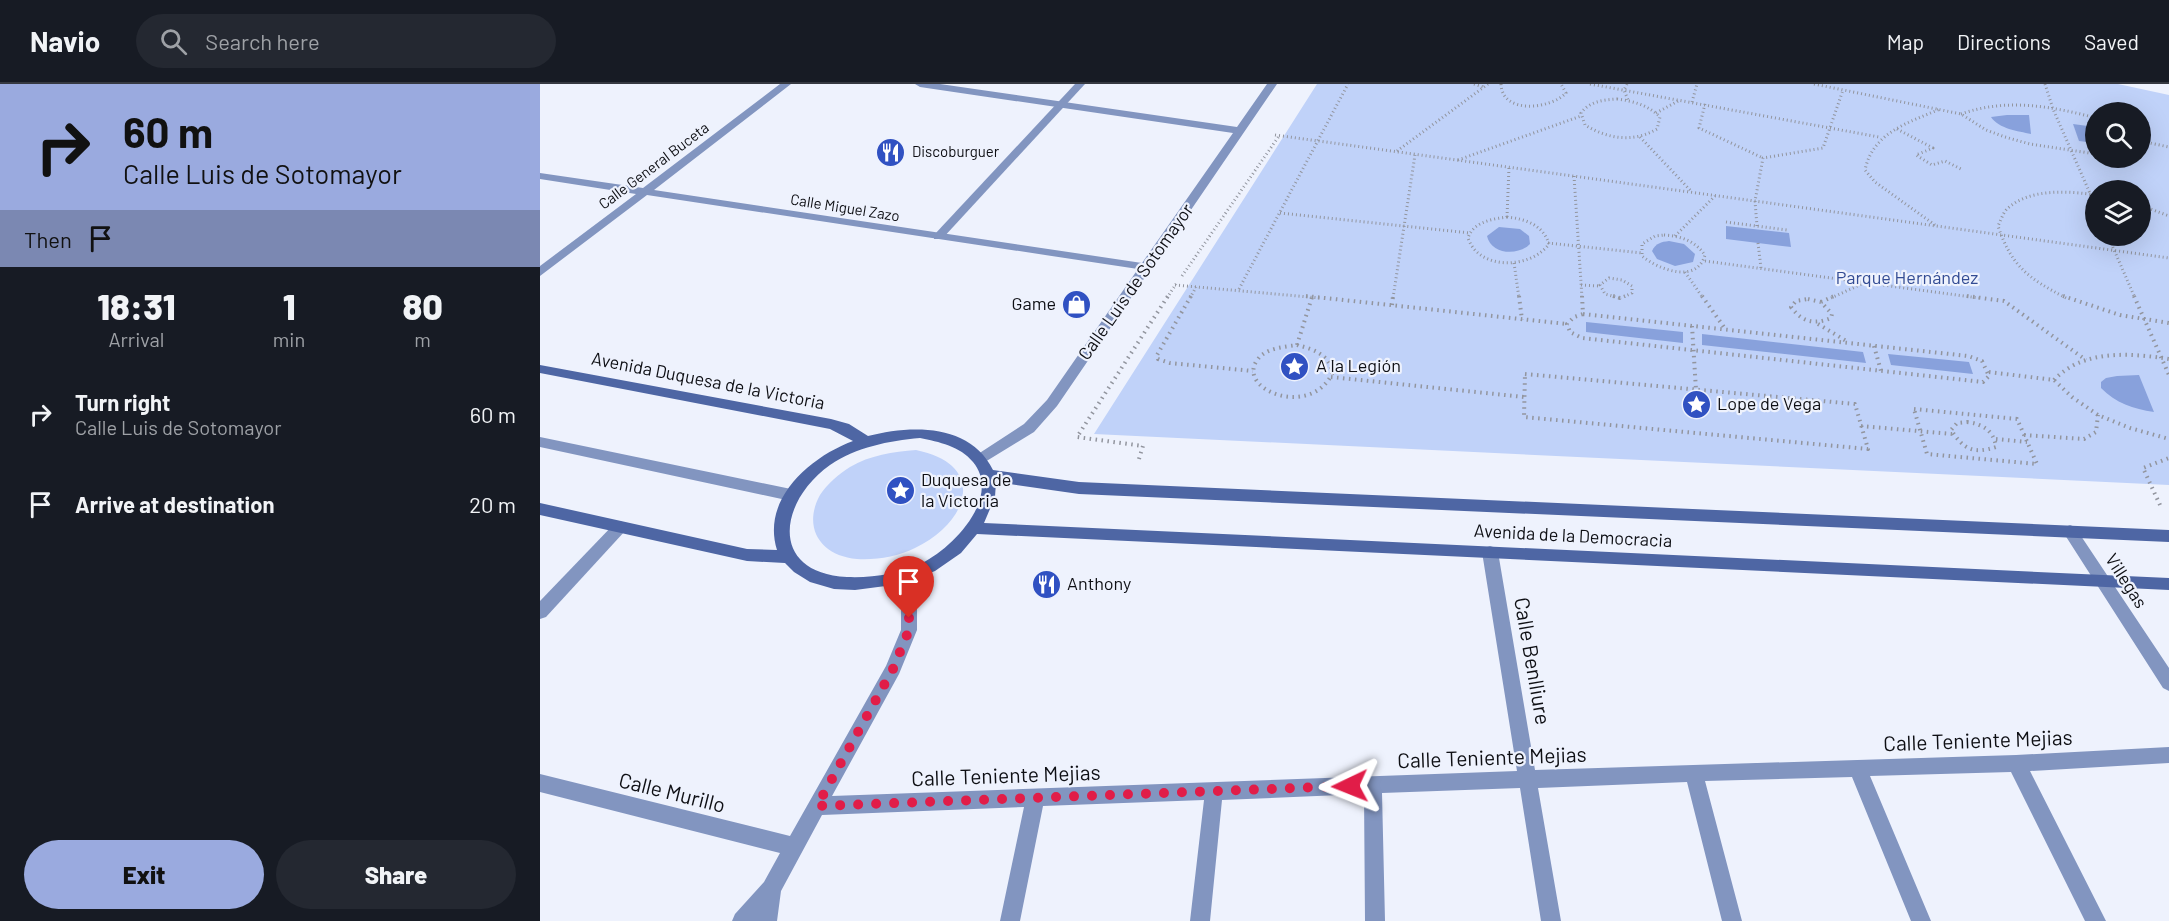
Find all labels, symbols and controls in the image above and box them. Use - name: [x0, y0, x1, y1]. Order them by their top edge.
- search box: [136, 14, 556, 68]
- text: Navio: [30, 24, 100, 58]
- icon: search: [157, 25, 190, 58]
- text: Search here: [205, 28, 320, 54]
- text: Map: [1887, 29, 1924, 54]
- text: Directions: [1957, 29, 2051, 54]
- text: Saved: [2084, 29, 2139, 54]
- map controls: [2085, 102, 2151, 246]
- button: search: [2085, 102, 2151, 168]
- text: 60 m: [123, 106, 213, 156]
- icon: right: [24, 108, 102, 186]
- street label: Calle General Buceta: [595, 118, 712, 212]
- restaurant icon: Discoburguer: [875, 136, 907, 168]
- place label: Discoburguer: [912, 142, 1000, 160]
- text: Calle Luis de Sotomayor: [123, 157, 402, 189]
- button: layers: [2085, 180, 2151, 246]
- street label: Calle Miguel Zazo: [789, 189, 901, 225]
- street label: Calle Luis de Sotomayor: [1073, 199, 1198, 364]
- icon: arrive: [84, 222, 117, 255]
- text: Then: [24, 226, 72, 252]
- park label: Parque Hernández: [1836, 266, 1978, 288]
- text: 18:31: [97, 284, 176, 327]
- text: 1: [283, 284, 295, 327]
- text: 80: [402, 284, 443, 327]
- shop icon: Game: [1061, 288, 1093, 320]
- place label: Game: [1012, 292, 1056, 314]
- text: Arrival: [108, 327, 164, 351]
- text: min: [273, 327, 305, 351]
- text: m: [414, 327, 431, 351]
- street label: Avenida Duquesa de la Victoria: [590, 347, 827, 413]
- place icon: A la Legión: [1279, 350, 1311, 382]
- place label: A la Legión: [1316, 354, 1401, 376]
- place icon: Lope de Vega: [1680, 388, 1712, 420]
- text: Turn right: [75, 389, 170, 415]
- place label: Lope de Vega: [1717, 392, 1821, 414]
- icon: right: [24, 398, 57, 431]
- text: 60 m: [470, 401, 516, 427]
- text: Calle Luis de Sotomayor: [75, 415, 282, 439]
- place label: Duquesa de la Victoria: [921, 468, 1011, 511]
- place icon: Duquesa de la Victoria: [884, 474, 916, 506]
- icon: arrive: [24, 488, 57, 521]
- text: Arrive at destination: [75, 491, 274, 517]
- text: 20 m: [469, 491, 516, 517]
- street label: Avenida de la Democracia: [1473, 519, 1673, 551]
- street label: Villegas: [2101, 549, 2153, 612]
- pin: [883, 556, 934, 618]
- icon: arrive: [892, 565, 925, 598]
- restaurant icon: Anthony: [1030, 568, 1062, 600]
- place label: Anthony: [1067, 572, 1131, 594]
- street label: Calle Benlliure: [1510, 595, 1557, 726]
- street label: Calle Teniente Mejias: [1883, 724, 2073, 755]
- street label: Calle Teniente Mejias: [1397, 741, 1587, 772]
- position arrow: [1318, 754, 1382, 818]
- street label: Calle Teniente Mejias: [911, 759, 1101, 790]
- street label: Calle Murillo: [617, 766, 728, 817]
- button: Exit: [24, 840, 264, 909]
- button: Share: [276, 840, 516, 909]

